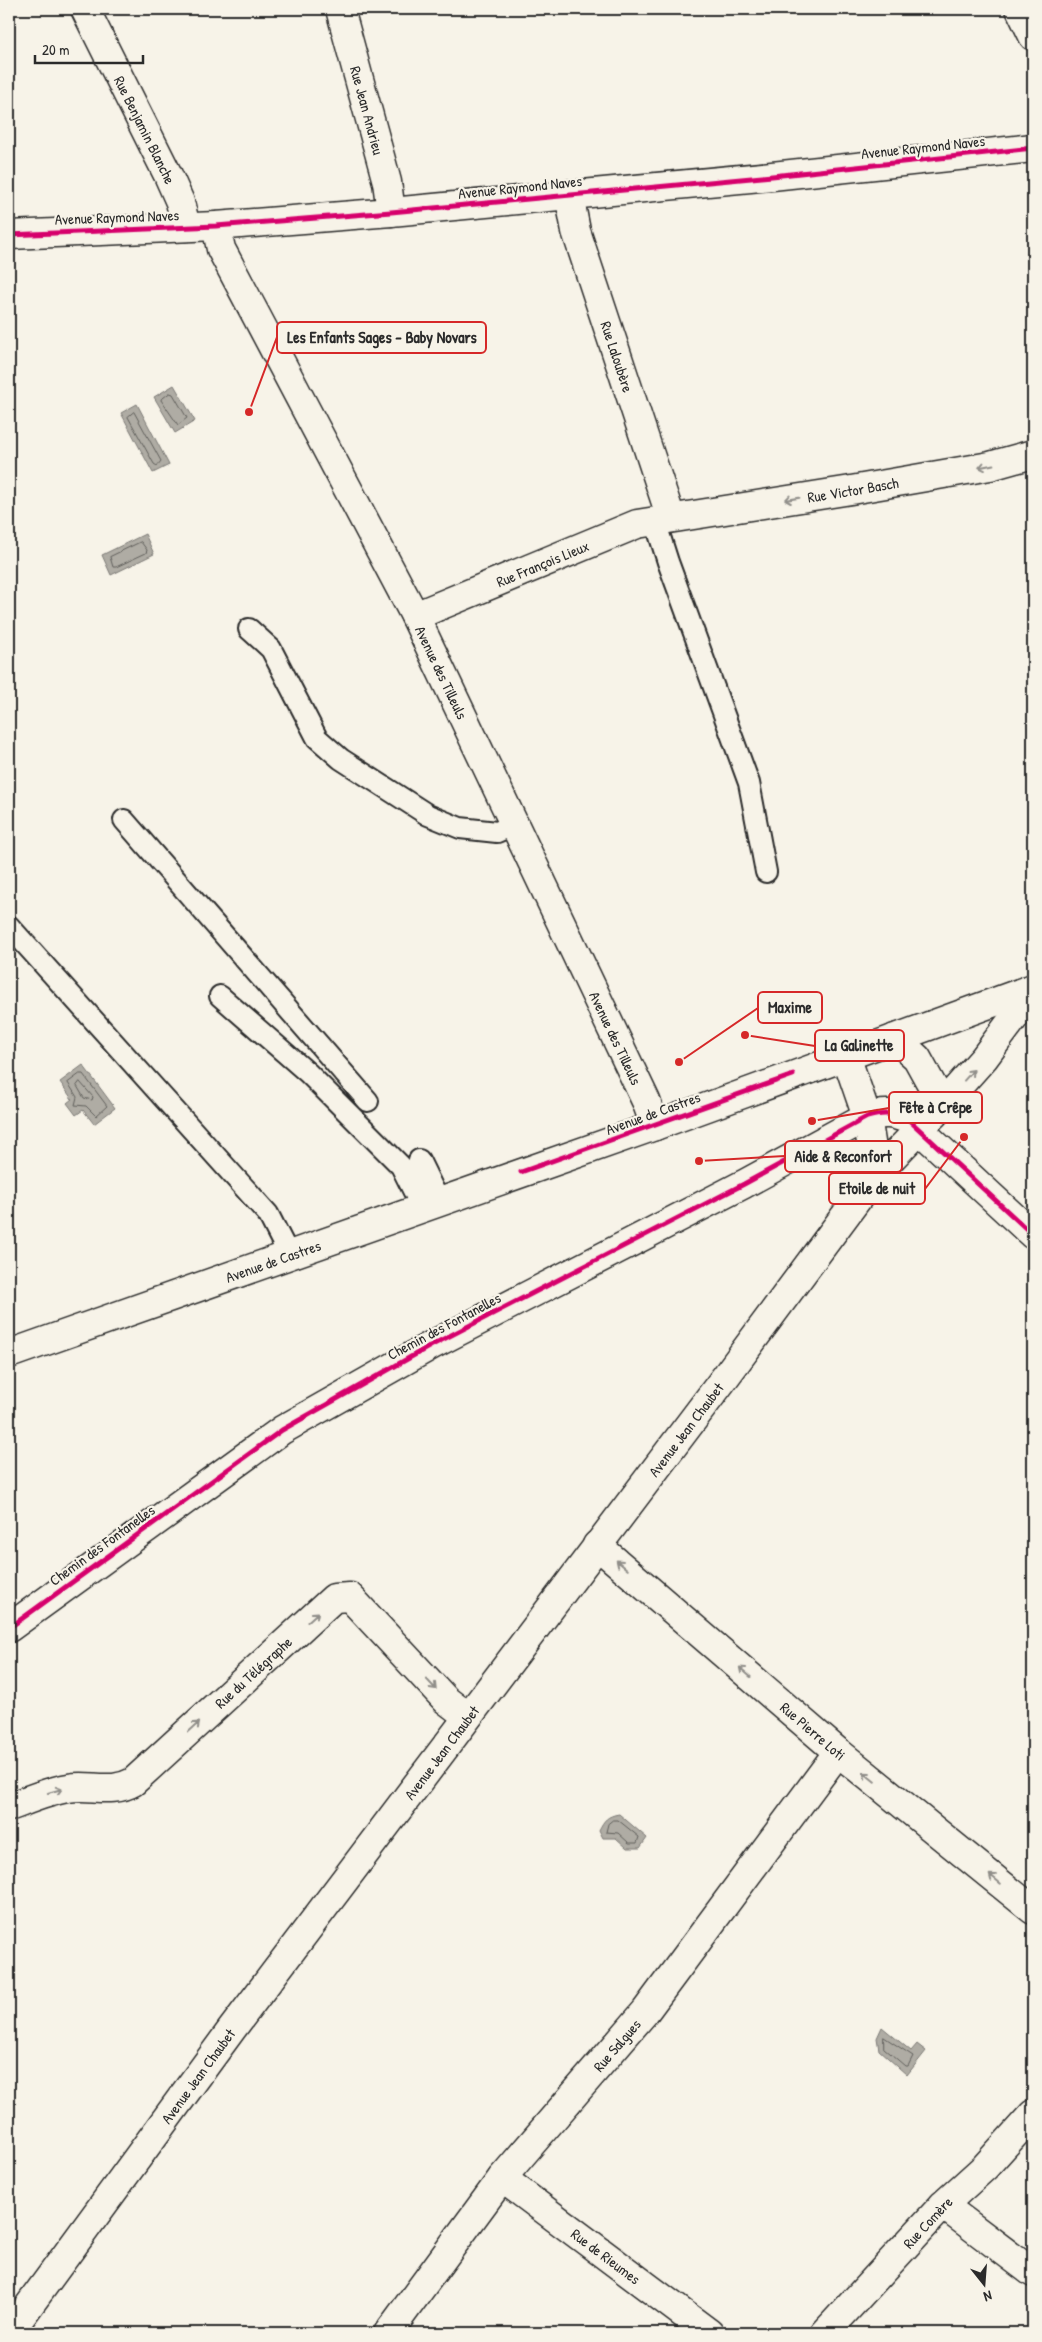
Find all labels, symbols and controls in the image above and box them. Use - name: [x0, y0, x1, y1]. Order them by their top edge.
- scale bar: [35, 32, 142, 64]
- text: 20 m: [42, 39, 69, 60]
- street label: Rue Jean Andrieu: [345, 64, 390, 157]
- street label: Rue Benjamin Blanche: [110, 72, 181, 187]
- street label: Avenue Raymond Naves: [860, 130, 986, 164]
- street label: Avenue Raymond Naves: [457, 170, 583, 204]
- street label: Avenue Raymond Naves: [54, 204, 180, 230]
- street label: Rue Laloubère: [596, 318, 639, 395]
- callout: Les Enfants Sages - Baby Novars: [277, 322, 486, 353]
- text: Les Enfants Sages - Baby Novars: [287, 326, 478, 349]
- one-way arrow: [979, 462, 995, 471]
- street label: Rue Victor Basch: [806, 472, 900, 507]
- one-way arrow: [784, 495, 800, 505]
- street label: Rue François Lieux: [493, 535, 592, 592]
- street label: Avenue des Tilleuls: [411, 622, 473, 723]
- street label: Avenue des Tilleuls: [585, 988, 647, 1088]
- callout: Maxime: [758, 992, 822, 1023]
- text: Maxime: [768, 996, 813, 1018]
- callout: La Galinette: [815, 1030, 904, 1061]
- text: La Galinette: [825, 1034, 894, 1056]
- one-way arrow: [964, 1068, 975, 1081]
- street label: Avenue de Castres: [603, 1086, 703, 1140]
- callout: Fête à Crêpe: [889, 1092, 982, 1123]
- text: Fête à Crêpe: [899, 1096, 973, 1119]
- callout: Aide & Reconfort: [785, 1141, 902, 1172]
- text: Aide & Reconfort: [794, 1145, 892, 1167]
- callout: Etoile de nuit: [829, 1173, 925, 1204]
- text: Etoile de nuit: [839, 1177, 915, 1199]
- street label: Avenue de Castres: [223, 1234, 324, 1287]
- street label: Chemin des Fontanelles: [384, 1287, 505, 1365]
- street label: Avenue Jean Chaubet: [643, 1377, 729, 1481]
- street label: Chemin des Fontanelles: [45, 1499, 159, 1590]
- one-way arrow: [616, 1560, 629, 1571]
- one-way arrow: [307, 1611, 320, 1623]
- street label: Rue du Télégraphe: [210, 1631, 296, 1713]
- one-way arrow: [739, 1666, 752, 1677]
- one-way arrow: [425, 1677, 437, 1690]
- street label: Rue Pierre Loti: [776, 1697, 850, 1765]
- street label: Avenue Jean Chaubet: [399, 1700, 484, 1804]
- one-way arrow: [187, 1721, 200, 1732]
- one-way arrow: [863, 1772, 876, 1783]
- one-way arrow: [46, 1786, 62, 1796]
- one-way arrow: [989, 1874, 1002, 1885]
- street label: Rue Salgues: [588, 2014, 645, 2076]
- street label: Avenue Jean Chaubet: [156, 2023, 240, 2128]
- street label: Rue Comère: [898, 2191, 957, 2253]
- street label: Rue de Rieumes: [567, 2223, 645, 2289]
- north arrow: [960, 2260, 1010, 2310]
- text: N: [981, 2287, 994, 2307]

